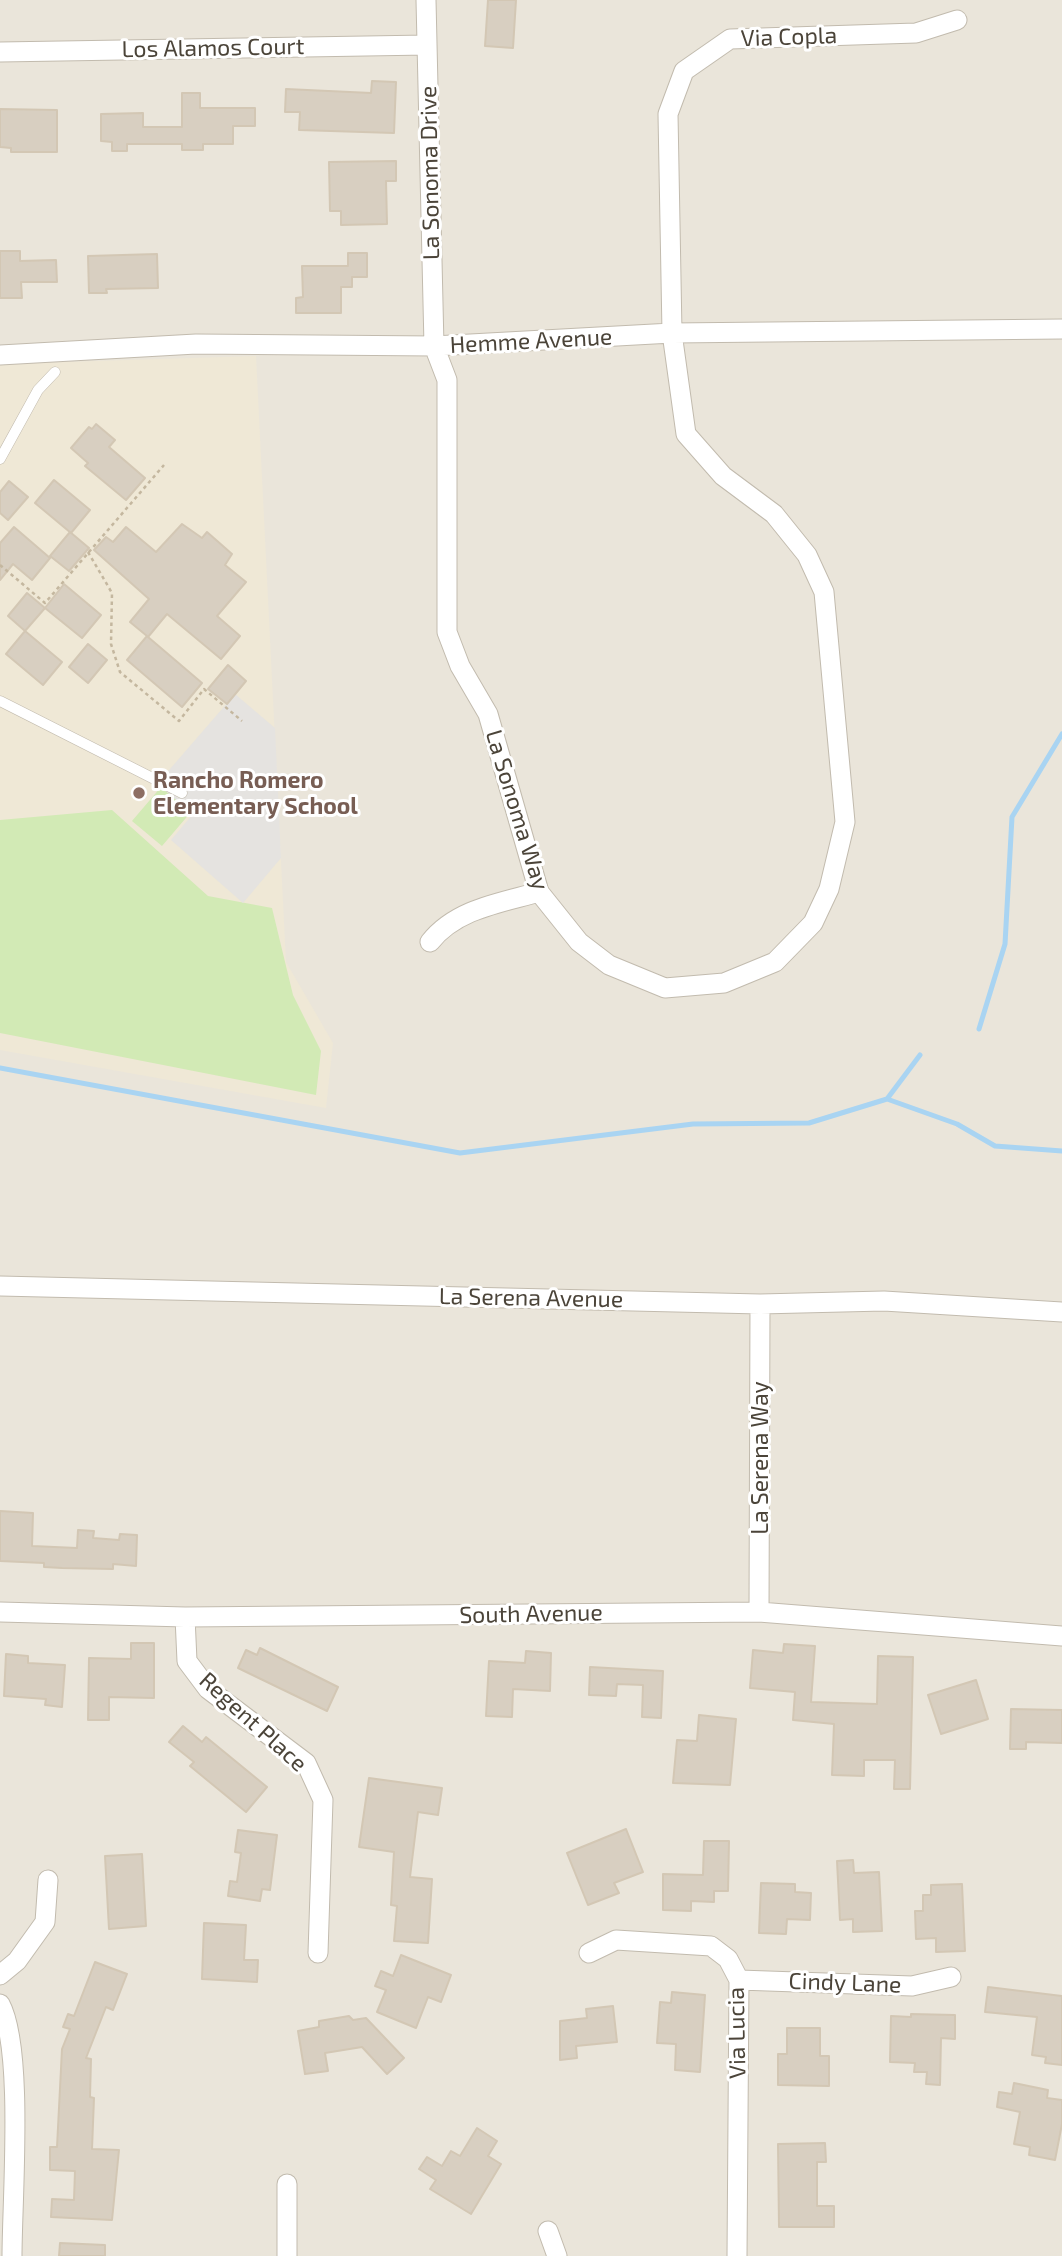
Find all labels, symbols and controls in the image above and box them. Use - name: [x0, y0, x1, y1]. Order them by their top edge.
- street label: Via Copla: [740, 22, 838, 52]
- street label: Los Alamos Court: [121, 33, 305, 63]
- street label: La Sonoma Drive: [415, 86, 445, 260]
- street label: Hemme Avenue: [449, 323, 613, 359]
- street label: La Sonoma Way: [480, 726, 554, 894]
- place label: Rancho Romero Elementary School: [153, 766, 358, 820]
- marker: Rancho Romero Elementary School: [131, 785, 147, 801]
- street label: La Serena Avenue: [439, 1283, 623, 1313]
- street label: La Serena Way: [746, 1381, 774, 1535]
- street label: South Avenue: [459, 1599, 603, 1629]
- street label: Regent Place: [194, 1666, 312, 1778]
- street label: Cindy Lane: [788, 1967, 902, 1999]
- street label: Via Lucia: [722, 1987, 752, 2079]

